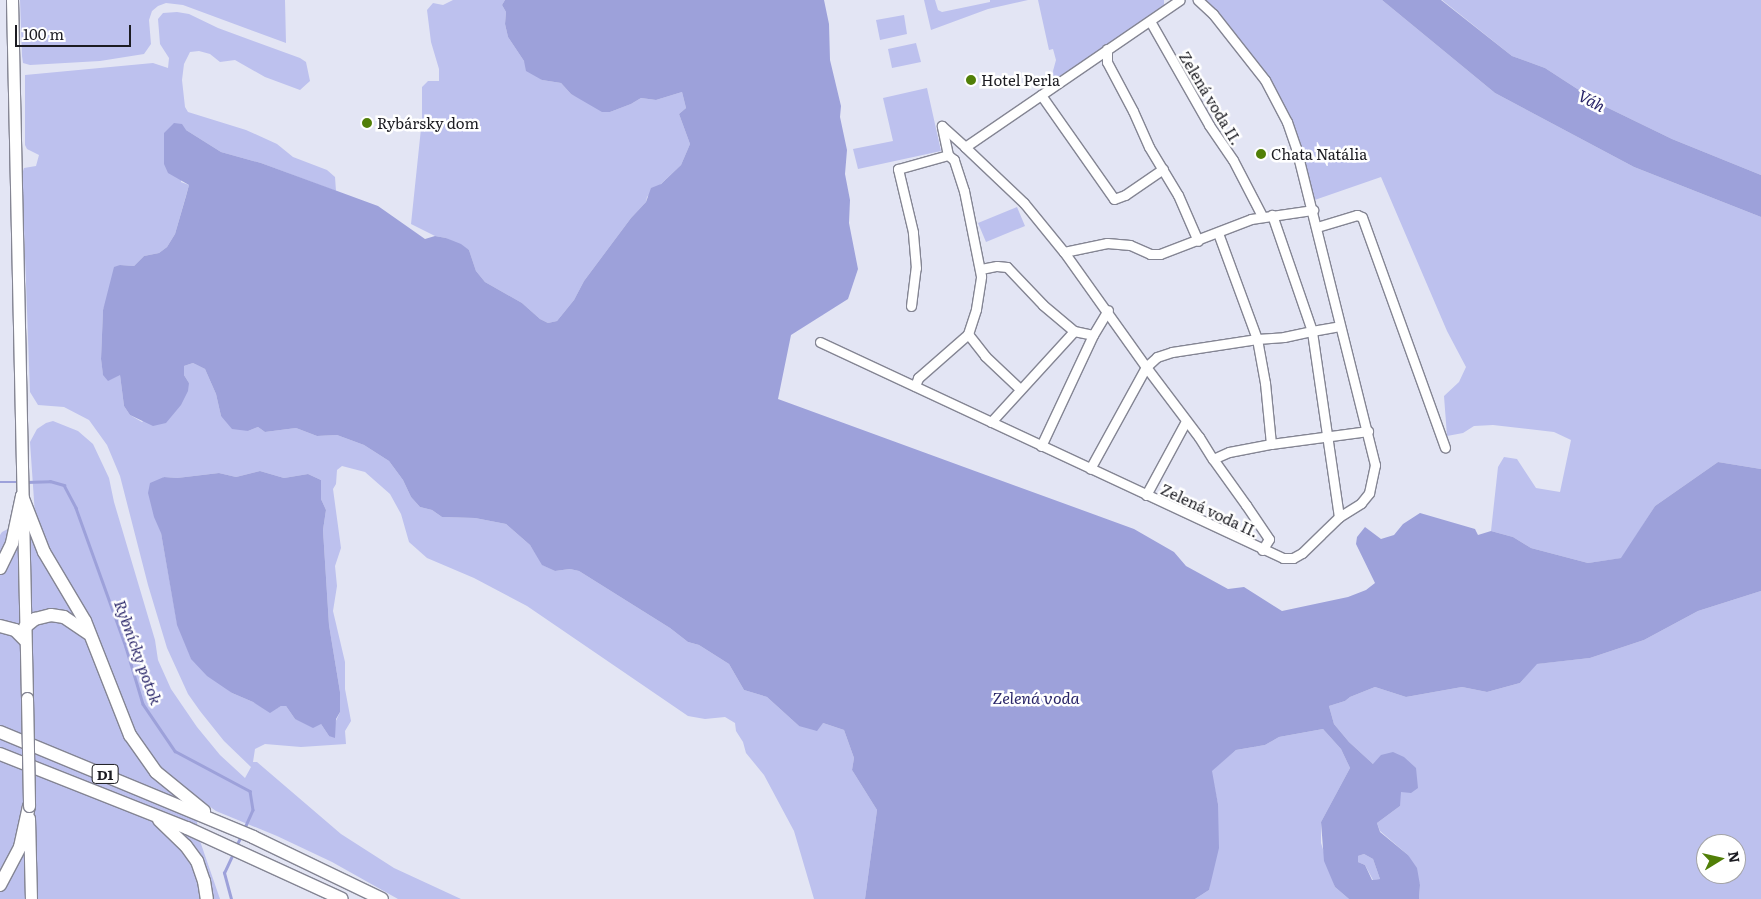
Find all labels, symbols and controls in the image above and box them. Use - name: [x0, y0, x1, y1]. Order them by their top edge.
- scale bar: [18, 15, 134, 47]
- text: 100 m: [23, 22, 64, 45]
- street label: Zelená voda II.: [1176, 48, 1246, 148]
- place label: Hotel Perla: [981, 71, 1060, 89]
- marker: Hotel Perla: [965, 74, 977, 86]
- water label: Váh: [1575, 85, 1609, 115]
- place label: Rybársky dom: [377, 114, 479, 132]
- marker: Rybársky dom: [361, 117, 373, 129]
- place label: Chata Natália: [1271, 145, 1367, 163]
- marker: Chata Natália: [1255, 148, 1267, 160]
- street label: Zelená voda II.: [1158, 479, 1262, 541]
- water label: Rybnícky potok: [111, 597, 167, 707]
- water label: Zelená voda: [992, 687, 1080, 707]
- road number: D1: [91, 762, 119, 786]
- north arrow: [1696, 834, 1746, 884]
- text: N: [1724, 849, 1746, 864]

